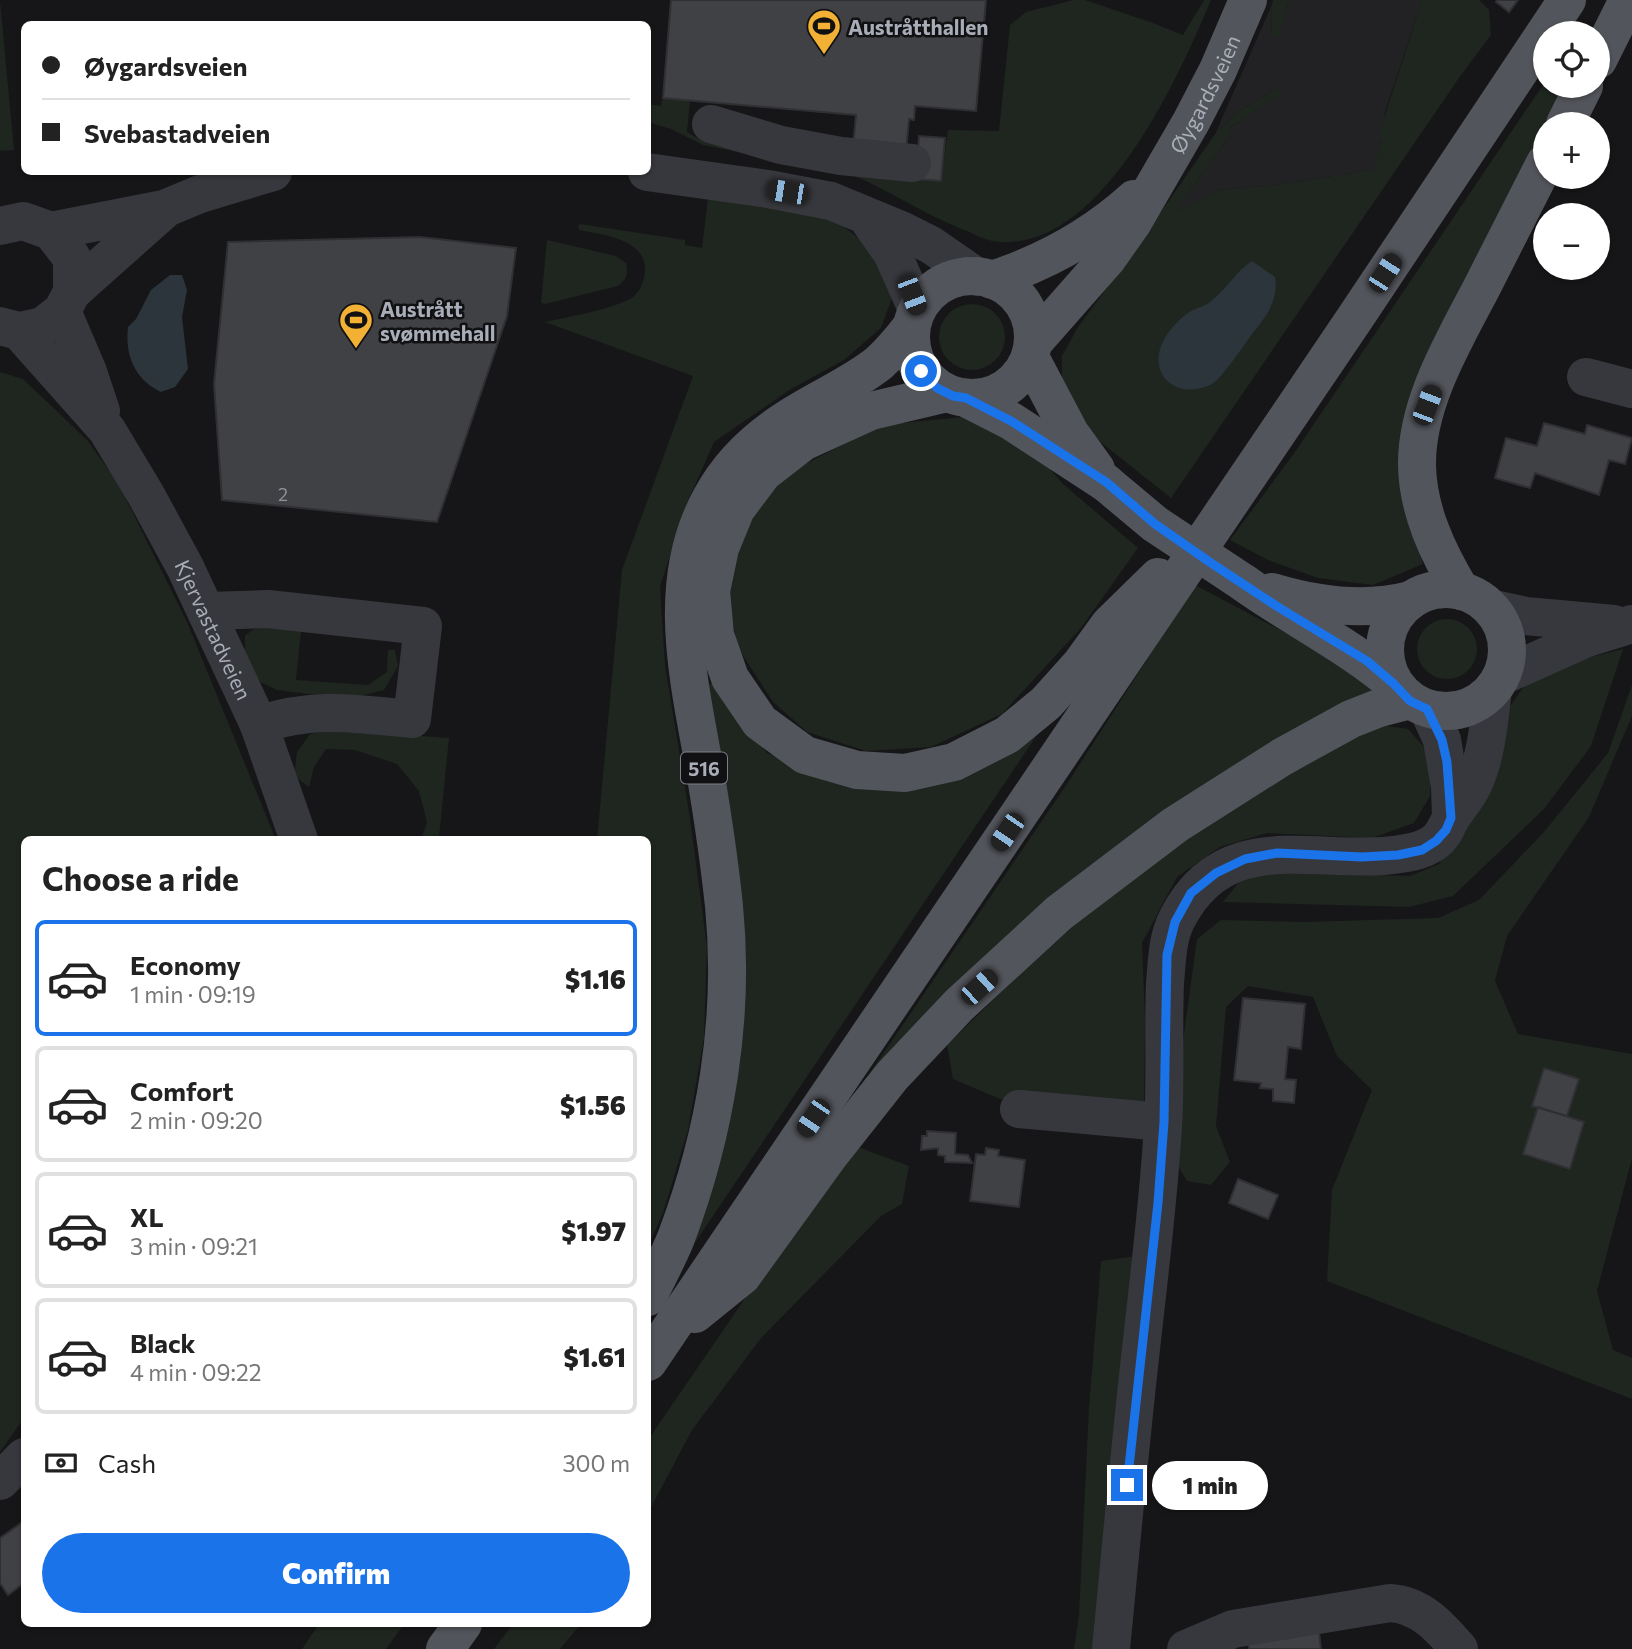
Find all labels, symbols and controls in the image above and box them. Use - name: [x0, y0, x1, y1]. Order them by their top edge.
- sports icon: Austråtthallen: [805, 7, 843, 56]
- place label: Austråtthallen: [848, 14, 988, 39]
- map controls: [1533, 21, 1610, 280]
- button: locate: [1533, 21, 1610, 98]
- street label: Øygardsveien: [1163, 31, 1244, 157]
- text: Øygardsveien: [84, 50, 248, 81]
- button: +: [1533, 112, 1610, 189]
- text: Svebastadveien: [84, 117, 270, 148]
- car: [765, 178, 810, 206]
- button: −: [1533, 203, 1610, 280]
- car: [1365, 250, 1406, 296]
- car: [895, 272, 930, 318]
- place label: Austrått svømmehall: [380, 296, 495, 345]
- sports icon: Austrått svømmehall: [337, 301, 375, 350]
- route start: [905, 355, 937, 387]
- car: [1410, 382, 1445, 428]
- house number: 2: [278, 483, 288, 505]
- street label: Kjervastadveien: [171, 555, 258, 703]
- road number: 516: [681, 752, 727, 783]
- car: [987, 809, 1028, 855]
- text: Choose a ride: [42, 858, 239, 898]
- icon: car: [46, 947, 109, 1010]
- text: Economy: [130, 949, 241, 980]
- text: $1.16: [565, 963, 626, 994]
- car: [957, 965, 1002, 1009]
- text: 1 min · 09:19: [130, 980, 256, 1008]
- icon: car: [46, 1073, 109, 1136]
- text: Comfort: [130, 1075, 233, 1106]
- text: $1.56: [560, 1089, 626, 1120]
- car: [793, 1095, 834, 1141]
- text: 2 min · 09:20: [130, 1106, 263, 1134]
- icon: car: [46, 1199, 109, 1262]
- text: XL: [130, 1201, 164, 1232]
- text: $1.97: [561, 1215, 626, 1246]
- text: 3 min · 09:21: [130, 1232, 258, 1260]
- icon: car: [46, 1325, 109, 1388]
- text: Black: [130, 1327, 196, 1358]
- text: $1.61: [563, 1341, 626, 1372]
- text: 4 min · 09:22: [130, 1358, 262, 1386]
- icon: cash: [42, 1444, 80, 1482]
- text: Cash: [98, 1447, 156, 1478]
- text: 300 m: [562, 1449, 630, 1477]
- callout: 1 min: [1152, 1460, 1267, 1510]
- route end: [1111, 1469, 1143, 1501]
- text: 1 min: [1182, 1471, 1238, 1499]
- button: Confirm: [42, 1533, 630, 1613]

